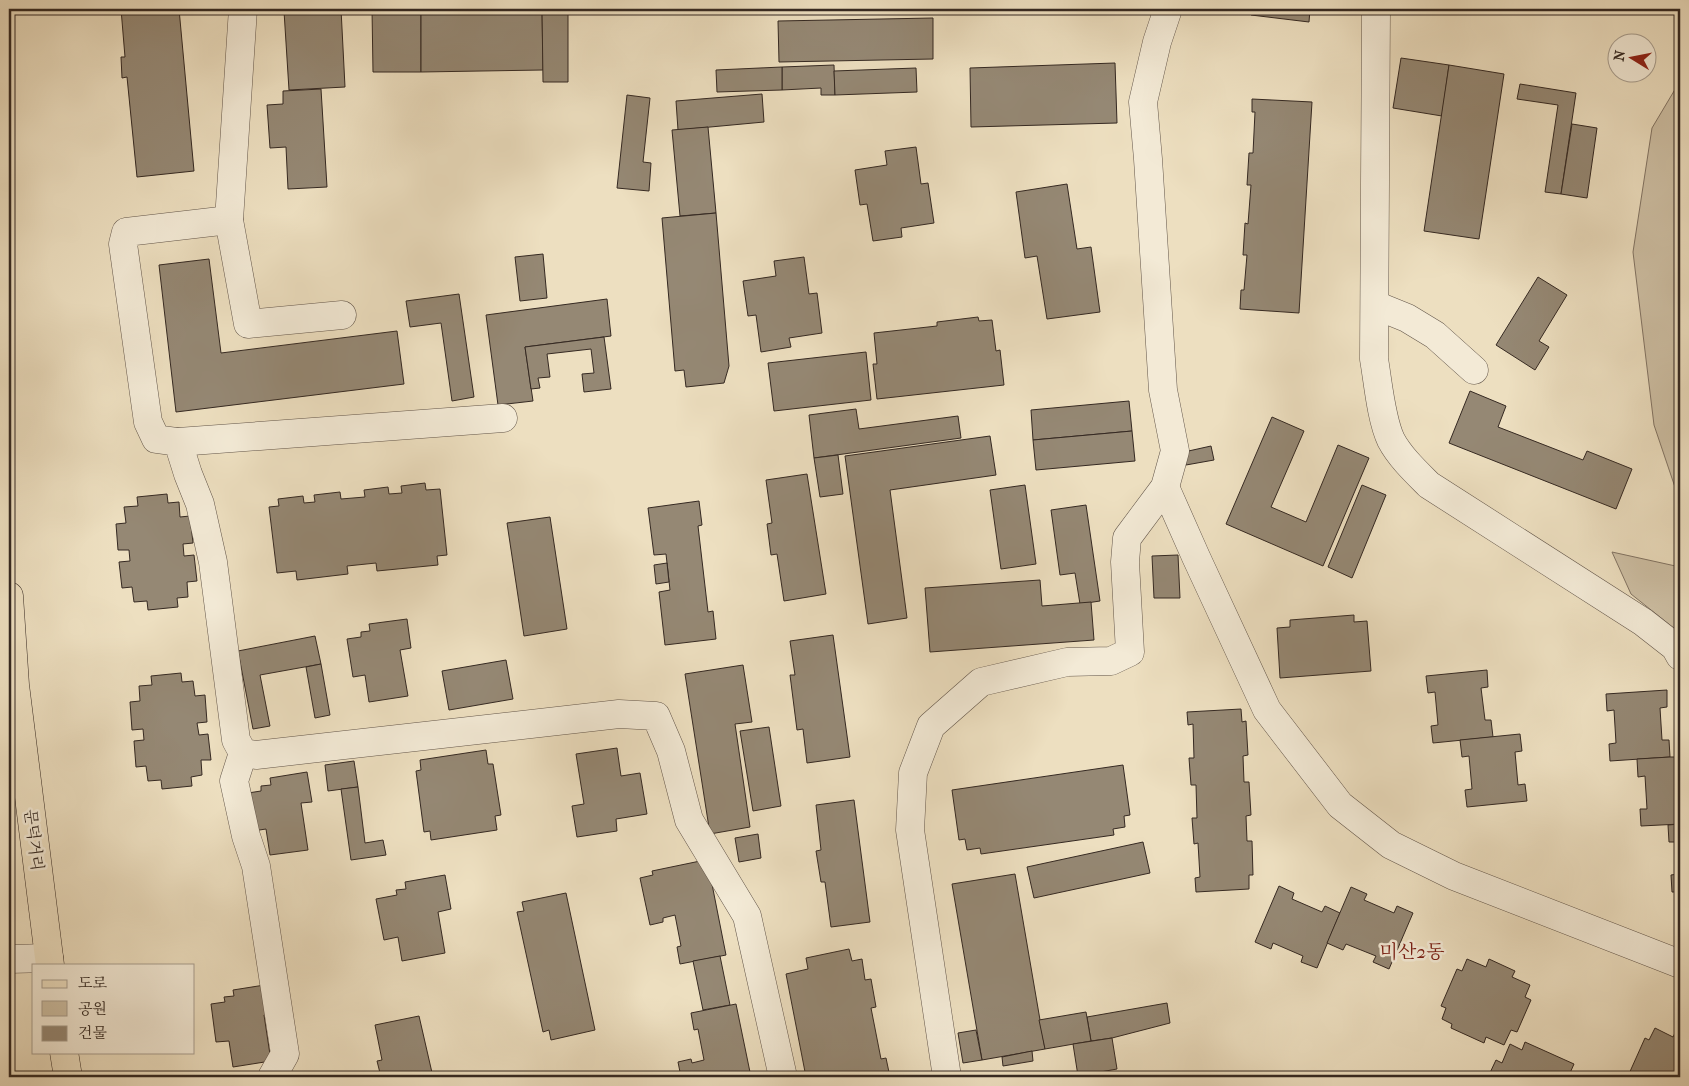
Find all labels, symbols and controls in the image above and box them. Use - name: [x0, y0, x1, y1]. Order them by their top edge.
- north arrow: [1606, 32, 1656, 82]
- text: N: [1610, 49, 1629, 63]
- street label: 문덕거리: [21, 808, 47, 872]
- district label: 미산2동: [1380, 941, 1445, 963]
- legend: [32, 964, 195, 1054]
- text: 도로: [78, 974, 107, 992]
- text: 공원: [78, 1000, 107, 1018]
- text: 건물: [78, 1024, 107, 1042]

